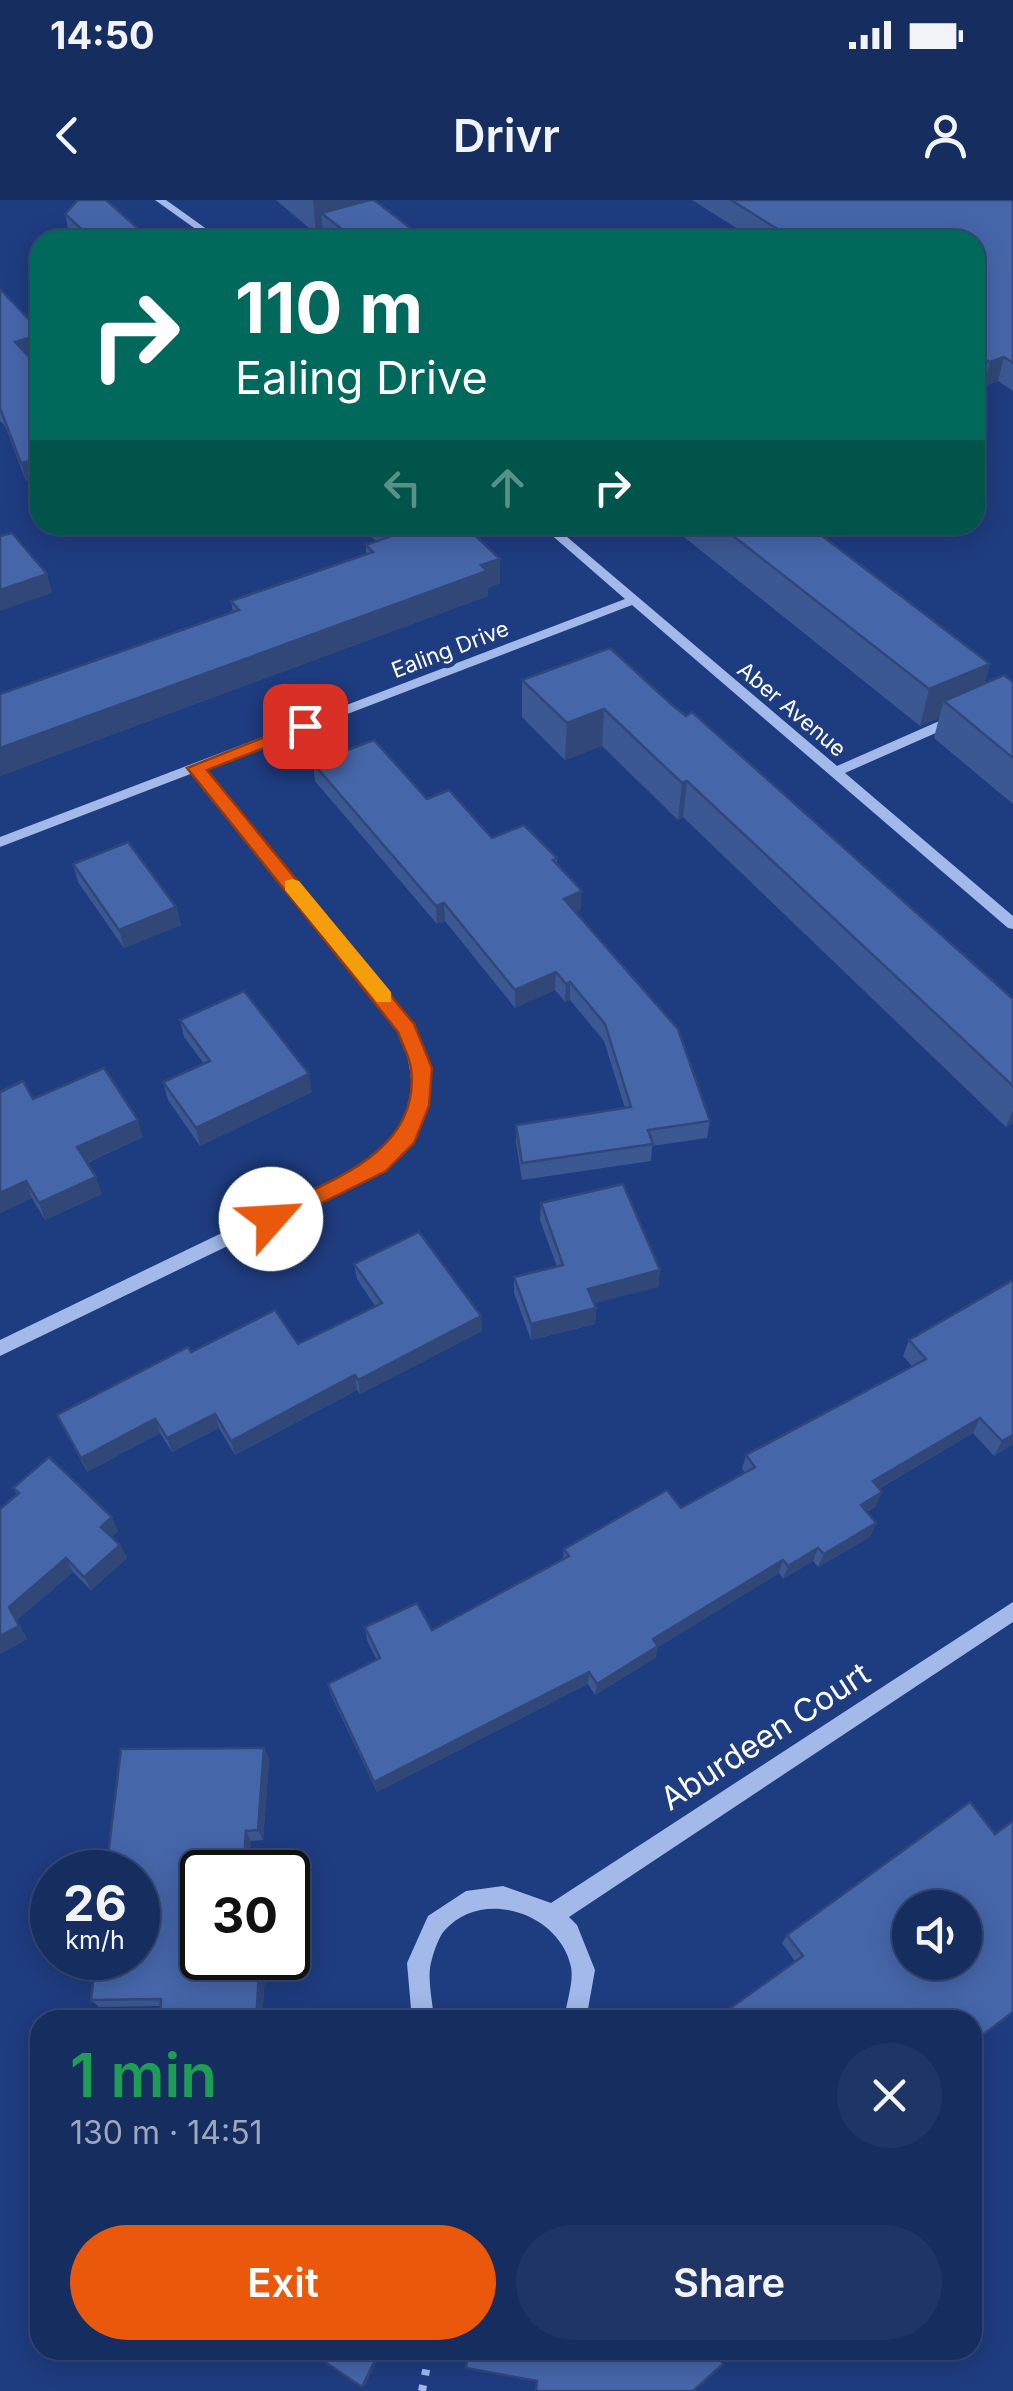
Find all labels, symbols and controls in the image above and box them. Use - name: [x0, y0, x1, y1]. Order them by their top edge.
- text: 14:50: [50, 12, 155, 58]
- icon: back: [40, 108, 95, 163]
- text: Drivr: [453, 108, 560, 163]
- icon: person: [918, 108, 973, 163]
- text: 110 m: [235, 265, 423, 350]
- icon: right: [70, 270, 200, 400]
- text: Ealing Drive: [235, 350, 488, 405]
- icon: left: [375, 460, 430, 515]
- icon: ahead: [480, 460, 535, 515]
- icon: right: [585, 460, 640, 515]
- street label: Ealing Drive: [388, 615, 512, 683]
- street label: Aber Avenue: [733, 656, 851, 762]
- pin: [263, 684, 348, 769]
- icon: arrive: [278, 699, 333, 754]
- position arrow: [219, 1167, 323, 1271]
- street label: Aburdeen Court: [653, 1654, 877, 1818]
- speed limit sign: 30: [180, 1850, 310, 1980]
- text: 26: [63, 1873, 127, 1933]
- map controls: [892, 1890, 982, 1980]
- button: sound: [892, 1890, 982, 1980]
- text: km/h: [65, 1925, 125, 1955]
- text: 1 min: [70, 2039, 217, 2111]
- button: close: [837, 2043, 942, 2148]
- text: 130 m · 14:51: [70, 2113, 263, 2152]
- button: Exit: [70, 2225, 496, 2340]
- button: Share: [516, 2225, 942, 2340]

